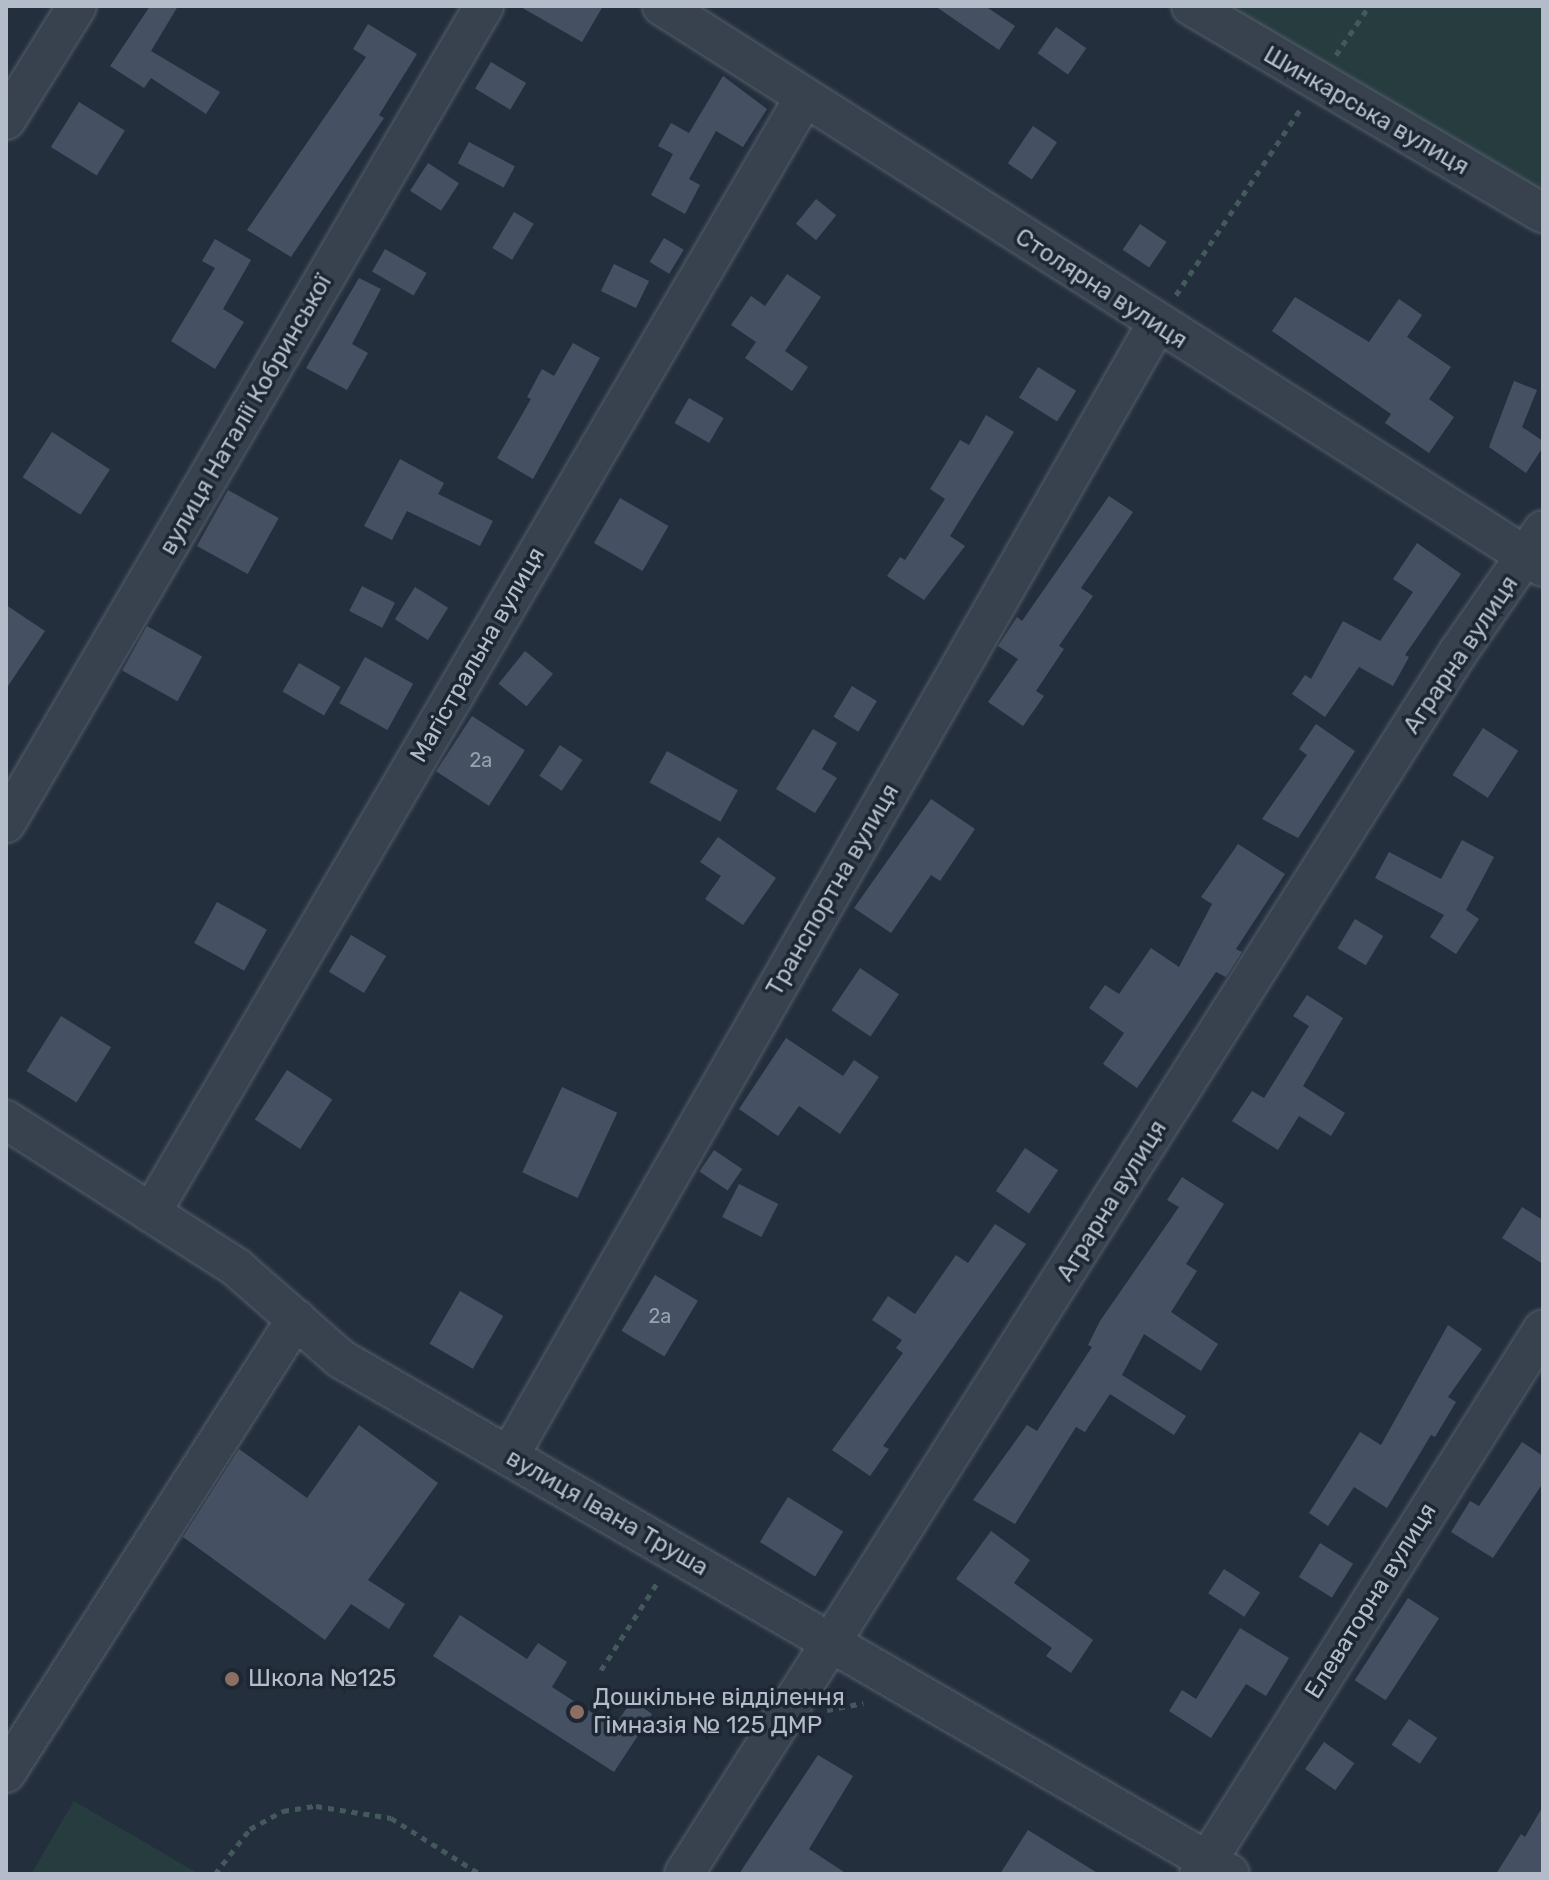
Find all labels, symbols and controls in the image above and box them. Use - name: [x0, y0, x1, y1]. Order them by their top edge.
- street label: Шинкарська вулиця: [1258, 40, 1474, 182]
- street label: Столярна вулиця: [1010, 223, 1192, 355]
- street label: вулиця Наталії Кобринської: [154, 270, 338, 560]
- street label: Магістральна вулиця: [405, 542, 551, 768]
- street label: Аграрна вулиця: [1398, 571, 1524, 739]
- house number: 2а: [470, 748, 492, 772]
- street label: Транспортна вулиця: [761, 779, 905, 1001]
- street label: Аграрна вулиця: [1051, 1115, 1173, 1287]
- house number: 2а: [649, 1304, 671, 1328]
- street label: вулиця Івана Труша: [501, 1443, 713, 1583]
- street label: Елеваторна вулиця: [1299, 1498, 1443, 1704]
- place label: Школа №125: [248, 1665, 396, 1693]
- marker: Школа №125: [223, 1670, 241, 1688]
- place label: Дошкільне відділення Гімназія № 125 ДМР: [593, 1684, 845, 1740]
- marker: Дошкільне відділення Гімназія № 125 ДМР: [568, 1703, 586, 1721]

